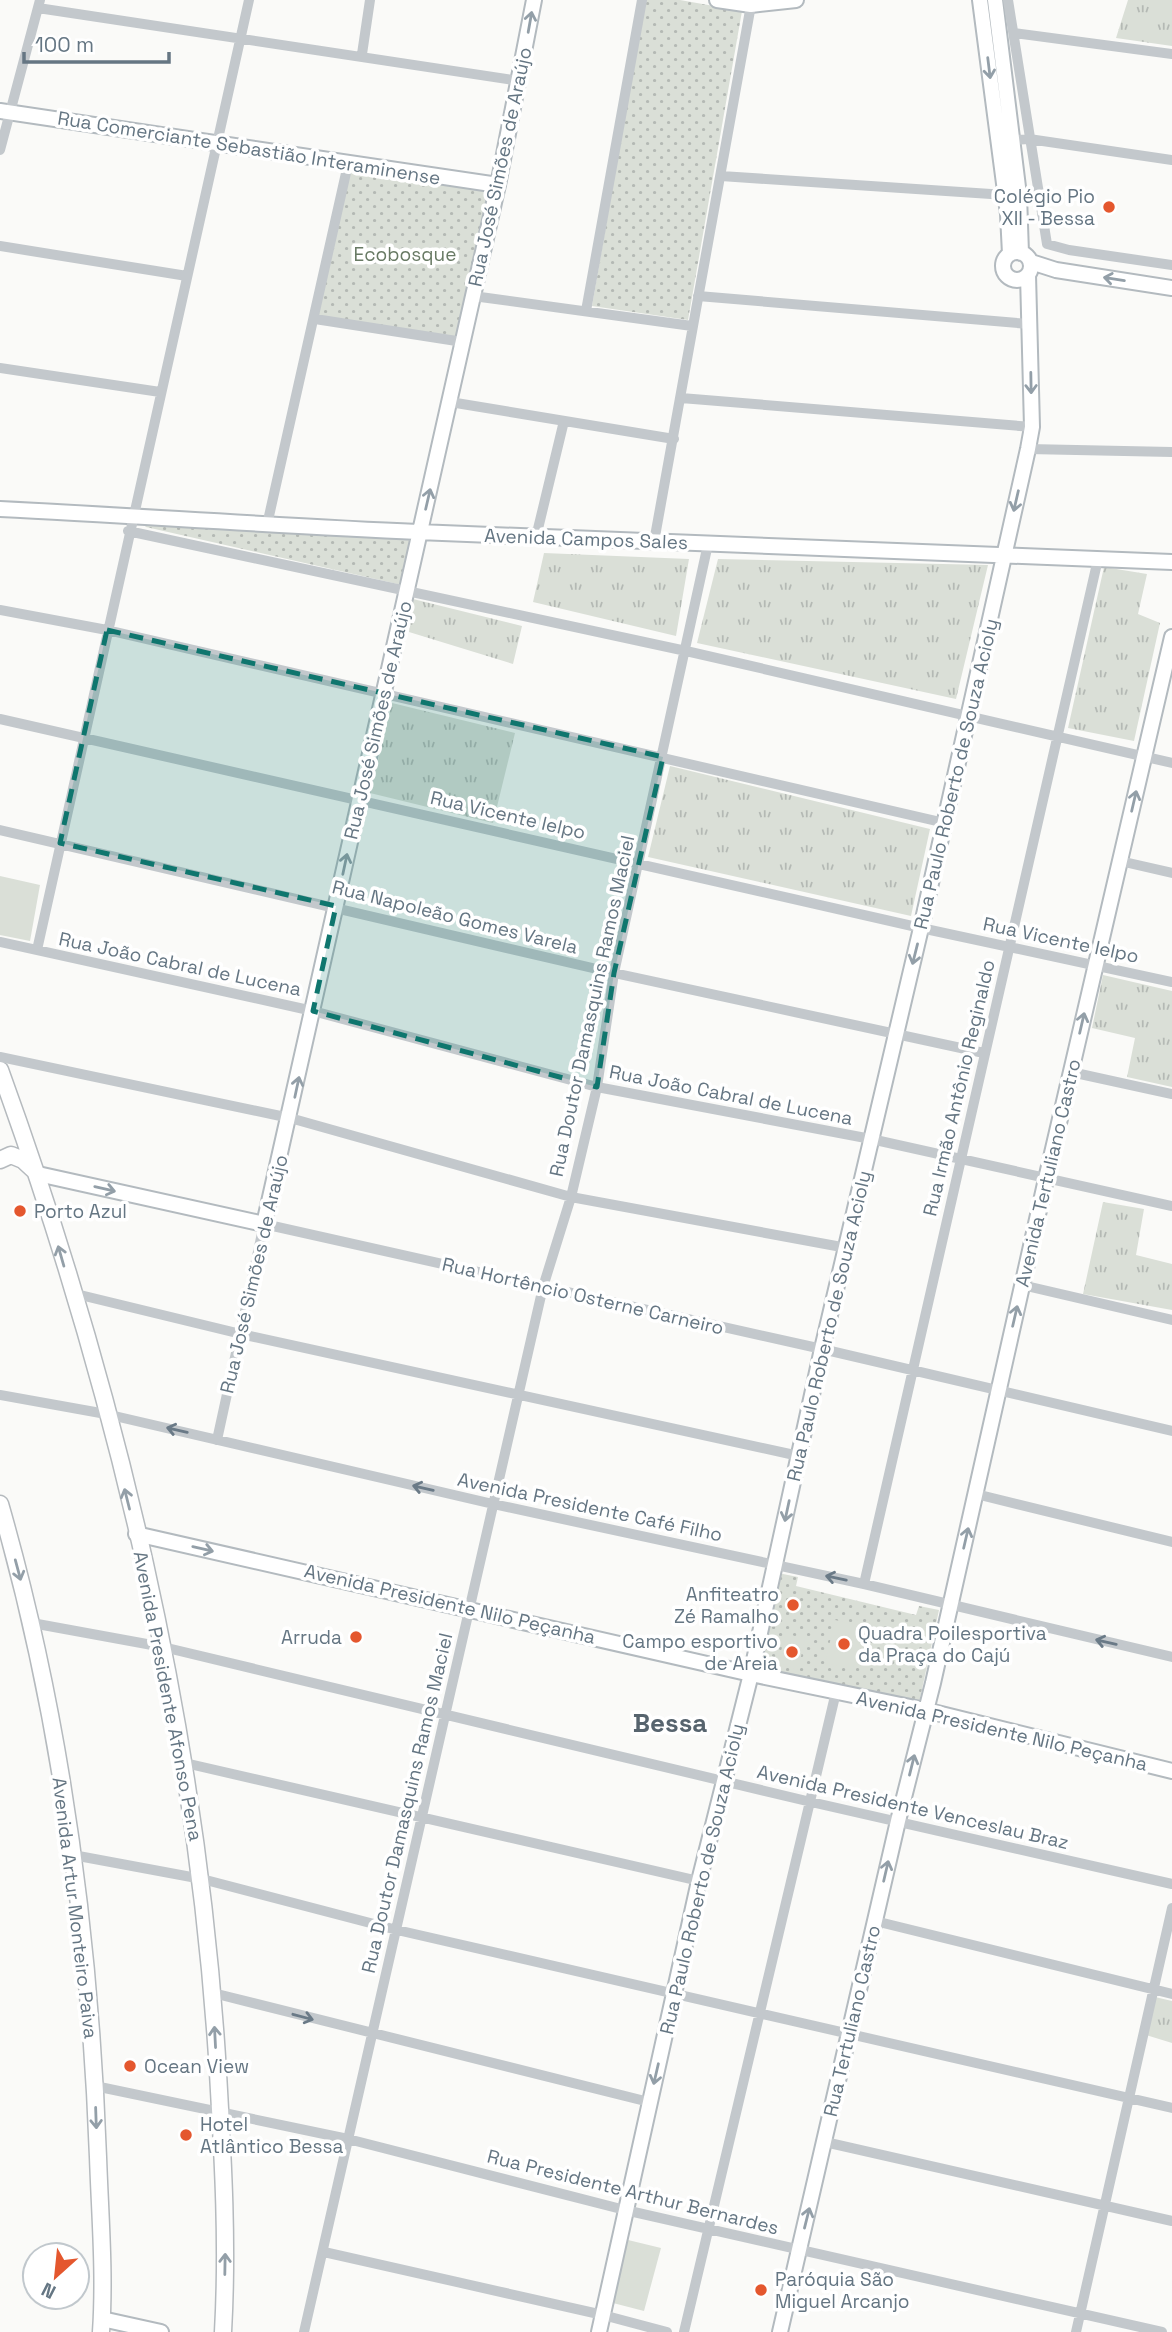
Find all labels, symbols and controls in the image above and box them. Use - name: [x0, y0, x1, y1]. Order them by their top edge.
- one-way arrow: [524, 11, 537, 34]
- scale bar: [24, 21, 170, 65]
- text: 100 m: [35, 31, 94, 58]
- street label: Rua José Simões de Araújo: [462, 45, 538, 289]
- one-way arrow: [982, 56, 995, 79]
- street label: Rua Comerciante Sebastião Interaminense: [56, 105, 442, 191]
- place label: Colégio Pio XII - Bessa: [994, 184, 1095, 231]
- marker: Colégio Pio XII - Bessa: [1101, 199, 1117, 215]
- park label: Ecobosque: [354, 242, 456, 267]
- one-way arrow: [1103, 272, 1126, 285]
- one-way arrow: [1024, 372, 1037, 395]
- one-way arrow: [421, 488, 435, 511]
- one-way arrow: [1009, 489, 1023, 512]
- street label: Avenida Campos Sales: [484, 523, 688, 555]
- street label: Rua José Simões de Araújo: [338, 598, 418, 842]
- street label: Rua Paulo Roberto de Souza Acioly: [908, 616, 1004, 932]
- street label: Rua Vicente Ielpo: [428, 785, 588, 845]
- one-way arrow: [1128, 790, 1141, 813]
- street label: Rua Doutor Damasquins Ramos Maciel: [544, 833, 640, 1179]
- one-way arrow: [339, 853, 353, 876]
- street label: Rua Napoleão Gomes Varela: [330, 874, 581, 960]
- street label: Rua Vicente Ielpo: [981, 911, 1141, 969]
- street label: Rua João Cabral de Lucena: [56, 926, 304, 1002]
- one-way arrow: [908, 942, 921, 965]
- street label: Rua Irmão Antônio Reginaldo: [917, 957, 1001, 1219]
- one-way arrow: [1076, 1012, 1089, 1035]
- street label: Avenida Tertuliano Castro: [1010, 1057, 1086, 1289]
- street label: Rua João Cabral de Lucena: [607, 1059, 855, 1131]
- one-way arrow: [290, 1076, 304, 1099]
- street label: Rua José Simões de Araújo: [214, 1152, 294, 1396]
- street label: Rua Paulo Roberto de Souza Acioly: [781, 1168, 877, 1484]
- one-way arrow: [93, 1182, 116, 1196]
- place label: Porto Azul: [34, 1199, 127, 1224]
- marker: Porto Azul: [12, 1203, 28, 1219]
- one-way arrow: [54, 1245, 67, 1267]
- street label: Rua Hortêncio Osterne Carneiro: [440, 1251, 726, 1341]
- one-way arrow: [1010, 1306, 1023, 1328]
- one-way arrow: [166, 1423, 189, 1436]
- street label: Avenida Presidente Café Filho: [455, 1467, 725, 1547]
- one-way arrow: [412, 1480, 435, 1494]
- one-way arrow: [120, 1488, 134, 1511]
- one-way arrow: [780, 1499, 794, 1522]
- one-way arrow: [960, 1528, 973, 1550]
- one-way arrow: [191, 1542, 214, 1556]
- street label: Avenida Presidente Afonso Pena: [128, 1549, 208, 1843]
- one-way arrow: [12, 1558, 25, 1580]
- street label: Avenida Presidente Nilo Peçanha: [302, 1558, 598, 1650]
- one-way arrow: [825, 1571, 848, 1585]
- place label: Anfiteatro Zé Ramalho: [674, 1582, 779, 1629]
- marker: Anfiteatro Zé Ramalho: [785, 1597, 801, 1613]
- place label: Quadra Poilesportiva da Praça do Cajú: [858, 1621, 1047, 1668]
- place label: Arruda: [281, 1625, 342, 1650]
- marker: Arruda: [348, 1629, 364, 1645]
- place label: Campo esportivo de Areia: [622, 1629, 778, 1676]
- street label: Rua Doutor Damasquins Ramos Maciel: [356, 1631, 458, 1975]
- one-way arrow: [1095, 1634, 1118, 1648]
- marker: Quadra Poilesportiva da Praça do Cajú: [836, 1636, 852, 1652]
- marker: Campo esportivo de Areia: [784, 1644, 800, 1660]
- street label: Avenida Presidente Nilo Peçanha: [854, 1685, 1150, 1777]
- district label: Bessa: [633, 1706, 707, 1740]
- street label: Rua Paulo Roberto de Souza Acioly: [654, 1721, 750, 2037]
- one-way arrow: [906, 1755, 919, 1777]
- street label: Avenida Presidente Venceslau Braz: [755, 1759, 1071, 1855]
- street label: Avenida Artur Monteiro Paiva: [47, 1776, 103, 2040]
- one-way arrow: [880, 1860, 894, 1883]
- street label: Rua Tertuliano Castro: [818, 1923, 886, 2119]
- one-way arrow: [291, 2011, 313, 2024]
- one-way arrow: [209, 2025, 222, 2048]
- place label: Ocean View: [144, 2054, 249, 2079]
- marker: Ocean View: [122, 2058, 138, 2074]
- one-way arrow: [649, 2062, 662, 2085]
- one-way arrow: [90, 2107, 103, 2130]
- place label: Hotel Atlântico Bessa: [200, 2112, 343, 2159]
- marker: Hotel Atlântico Bessa: [178, 2127, 194, 2143]
- street label: Rua Presidente Arthur Bernardes: [485, 2144, 781, 2240]
- one-way arrow: [800, 2207, 814, 2230]
- north arrow: [21, 2241, 91, 2311]
- one-way arrow: [219, 2253, 232, 2276]
- place label: Paróquia São Miguel Arcanjo: [775, 2267, 910, 2314]
- text: N: [37, 2277, 60, 2305]
- marker: Paróquia São Miguel Arcanjo: [753, 2282, 769, 2298]

